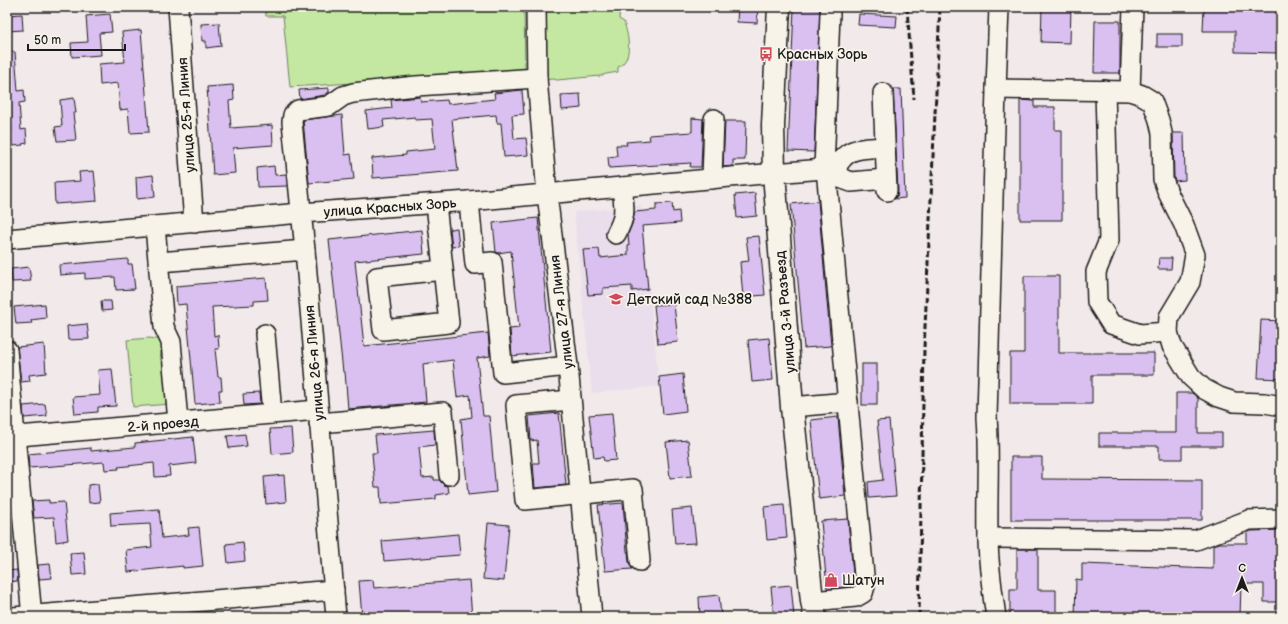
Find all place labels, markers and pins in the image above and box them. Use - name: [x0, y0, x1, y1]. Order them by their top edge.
- bus stop icon: Красных Зорь: [758, 46, 774, 62]
- place label: Красных Зорь: [777, 46, 868, 63]
- school or university icon: Детский сад №388: [608, 291, 624, 307]
- place label: Детский сад №388: [627, 291, 752, 308]
- shop icon: Шатун: [823, 572, 839, 588]
- place label: Шатун: [842, 572, 885, 589]

